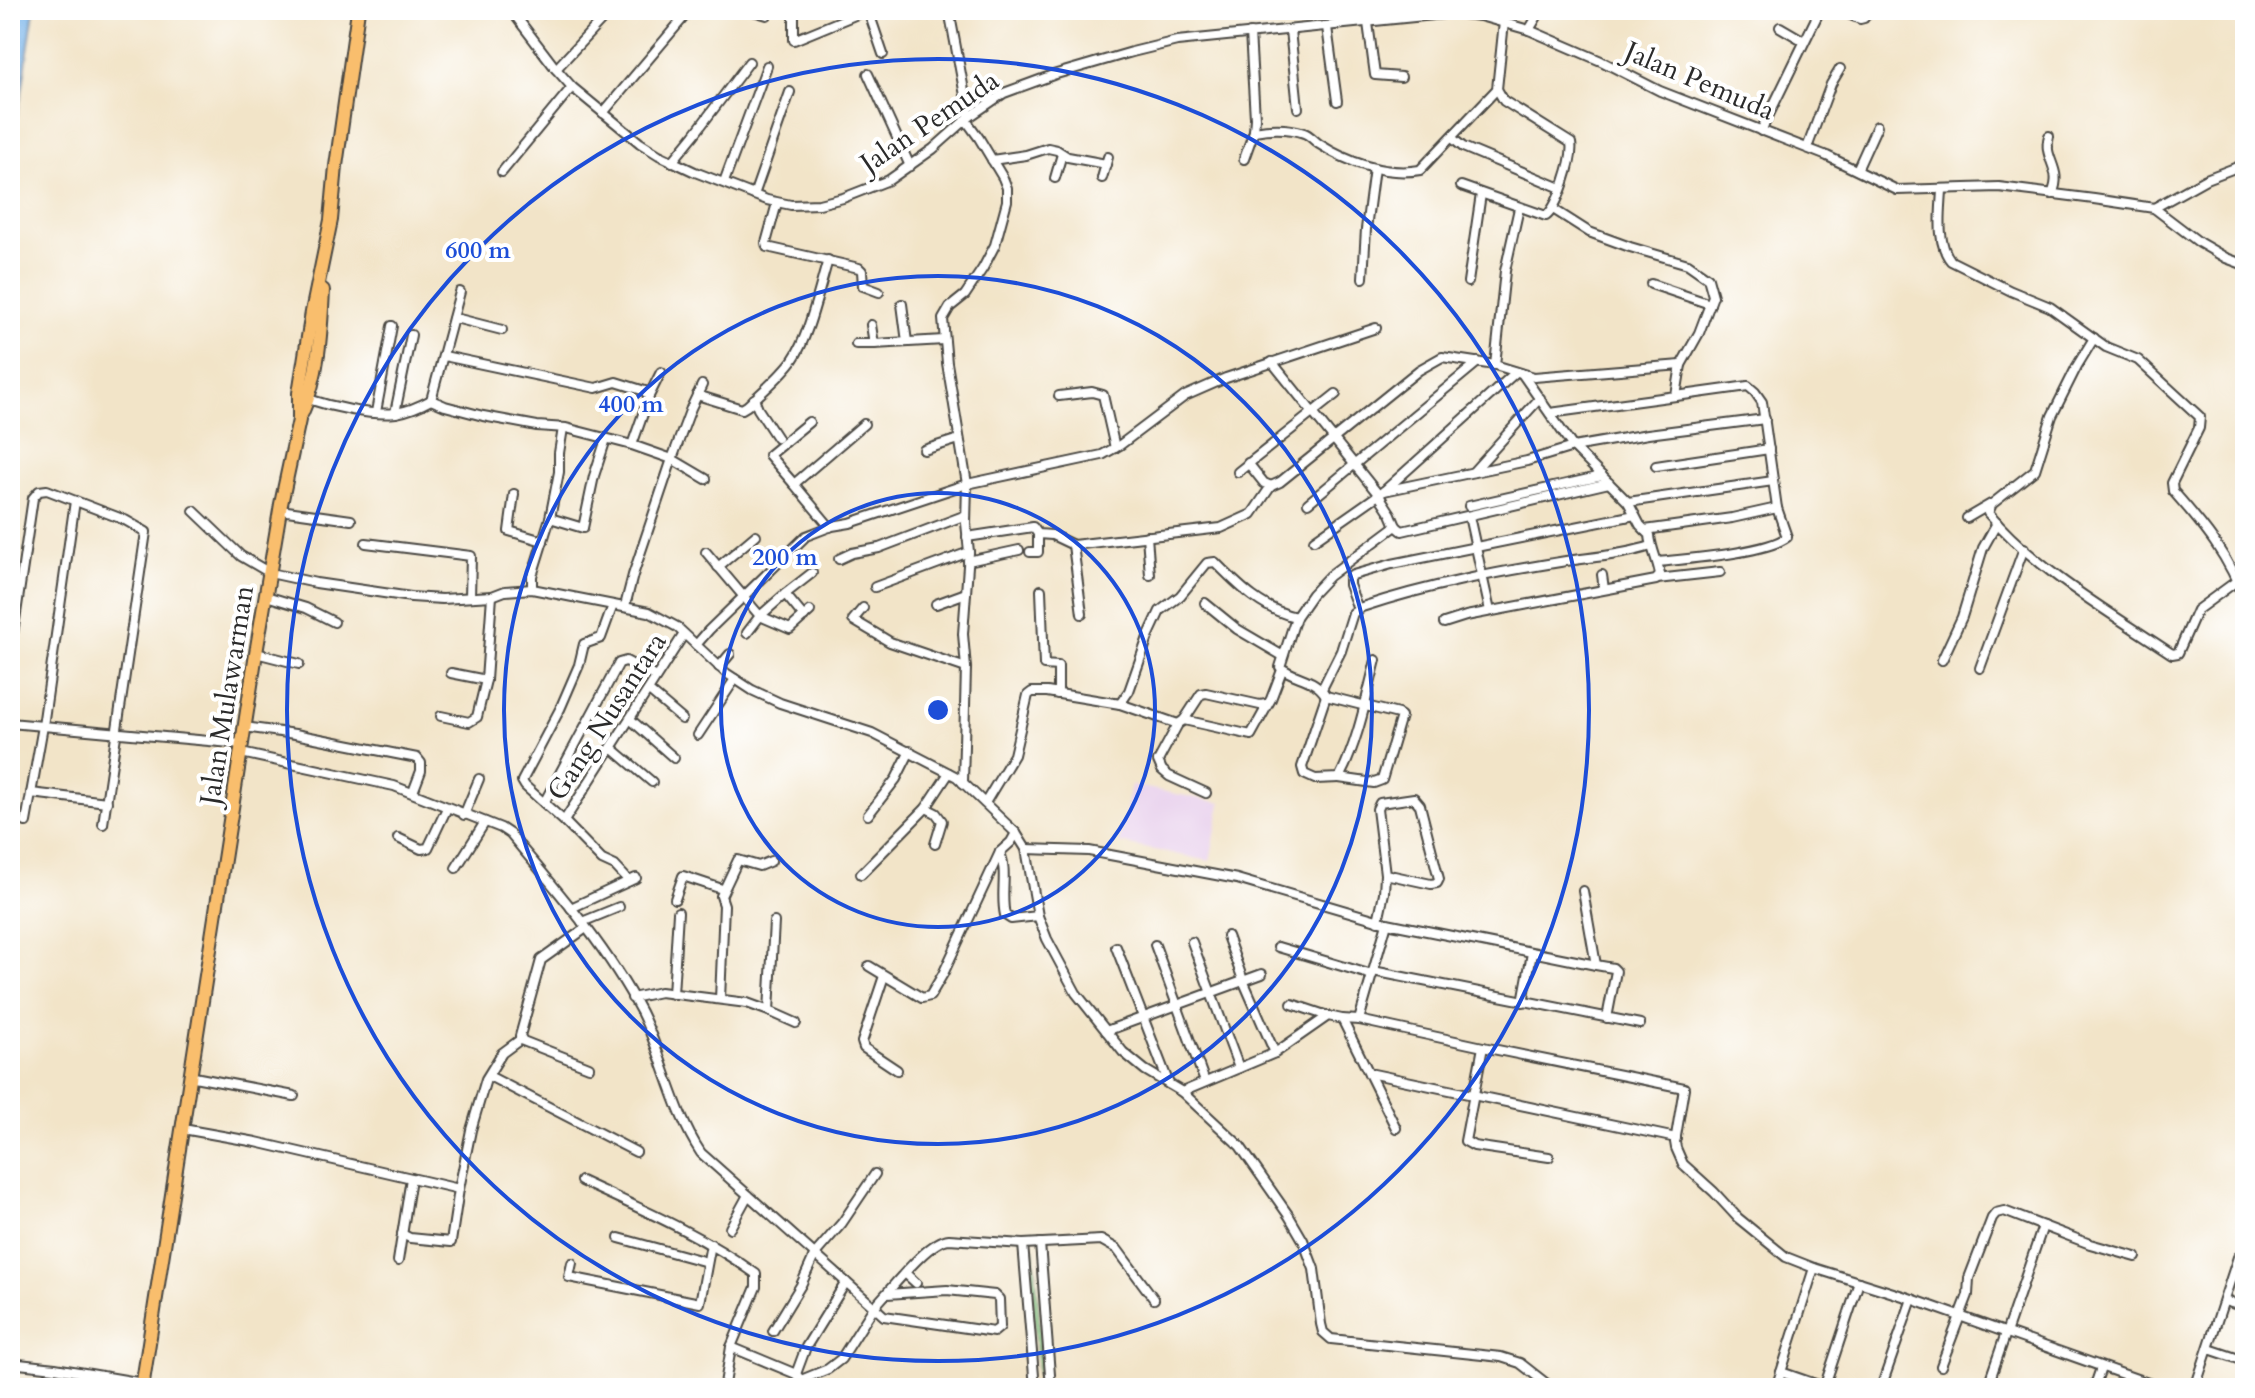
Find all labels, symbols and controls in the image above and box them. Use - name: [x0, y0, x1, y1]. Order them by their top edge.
- street label: Jalan Pemuda: [1615, 31, 1780, 130]
- street label: Jalan Pemuda: [849, 61, 1006, 184]
- text: 600 m: [445, 234, 512, 267]
- text: 400 m: [598, 388, 665, 421]
- text: 200 m: [752, 541, 819, 574]
- street label: Jalan Mulawarman: [190, 583, 263, 812]
- street label: Gang Nusantara: [538, 625, 675, 808]
- centre of rings: [924, 696, 952, 724]

